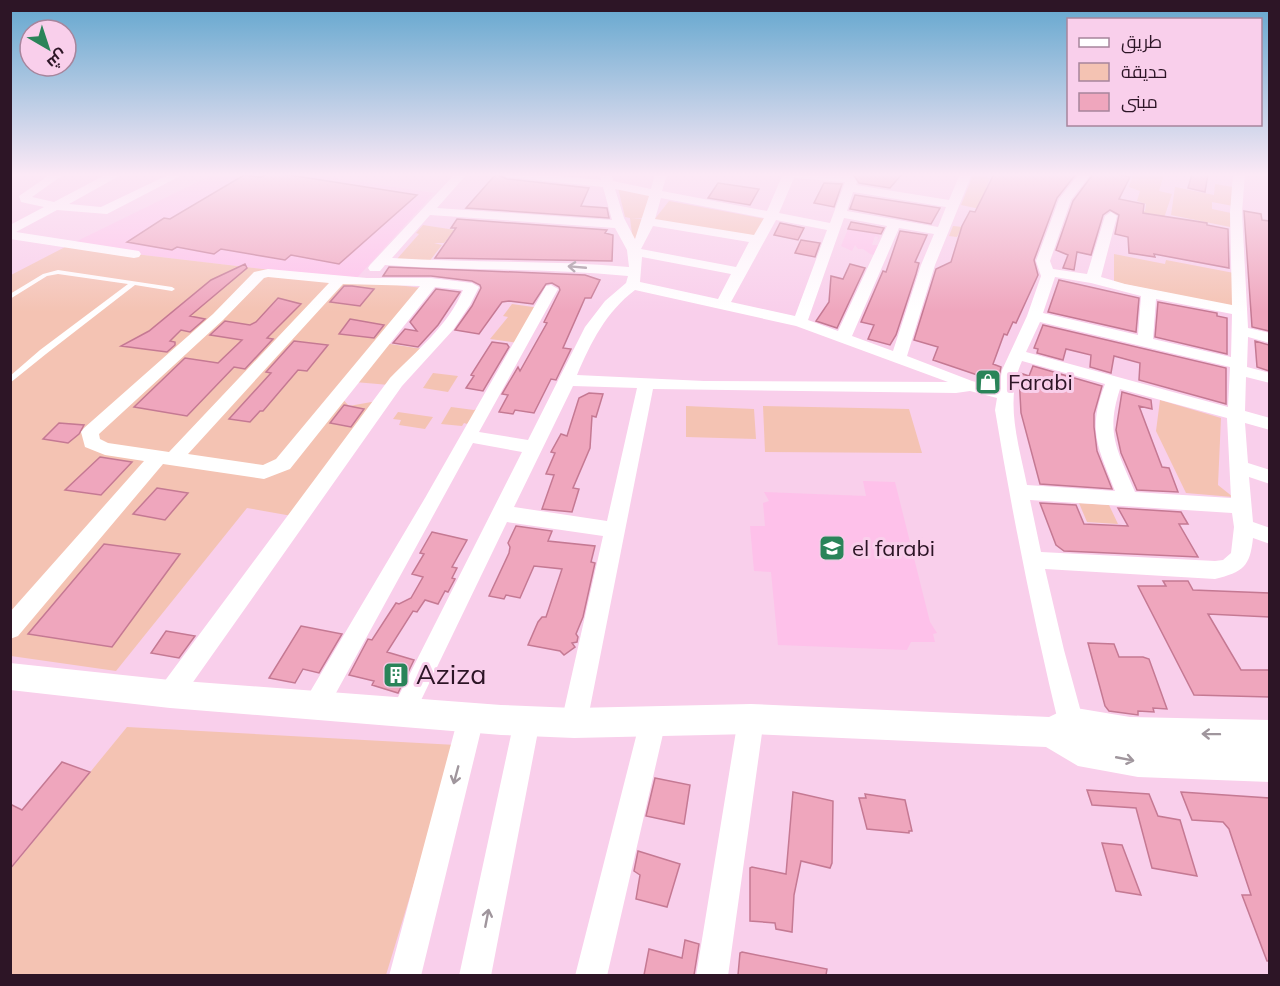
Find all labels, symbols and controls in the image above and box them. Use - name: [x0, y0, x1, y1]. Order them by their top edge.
- north arrow: [18, 18, 78, 78]
- legend: [1067, 18, 1262, 126]
- text: طريق: [1121, 30, 1162, 54]
- text: ش: [43, 45, 72, 74]
- text: حديقة: [1121, 60, 1167, 83]
- text: مبنى: [1121, 90, 1158, 113]
- one-way arrow: [567, 261, 587, 272]
- shop icon: Farabi: [973, 367, 1003, 397]
- place label: Farabi: [1008, 368, 1073, 396]
- school or university icon: el farabi: [817, 533, 847, 563]
- place label: el farabi: [852, 534, 935, 562]
- place label: Aziza: [416, 657, 486, 691]
- building icon: Aziza: [381, 660, 411, 690]
- one-way arrow: [1202, 728, 1222, 740]
- one-way arrow: [1115, 754, 1134, 765]
- one-way arrow: [450, 765, 461, 784]
- one-way arrow: [482, 909, 493, 929]

